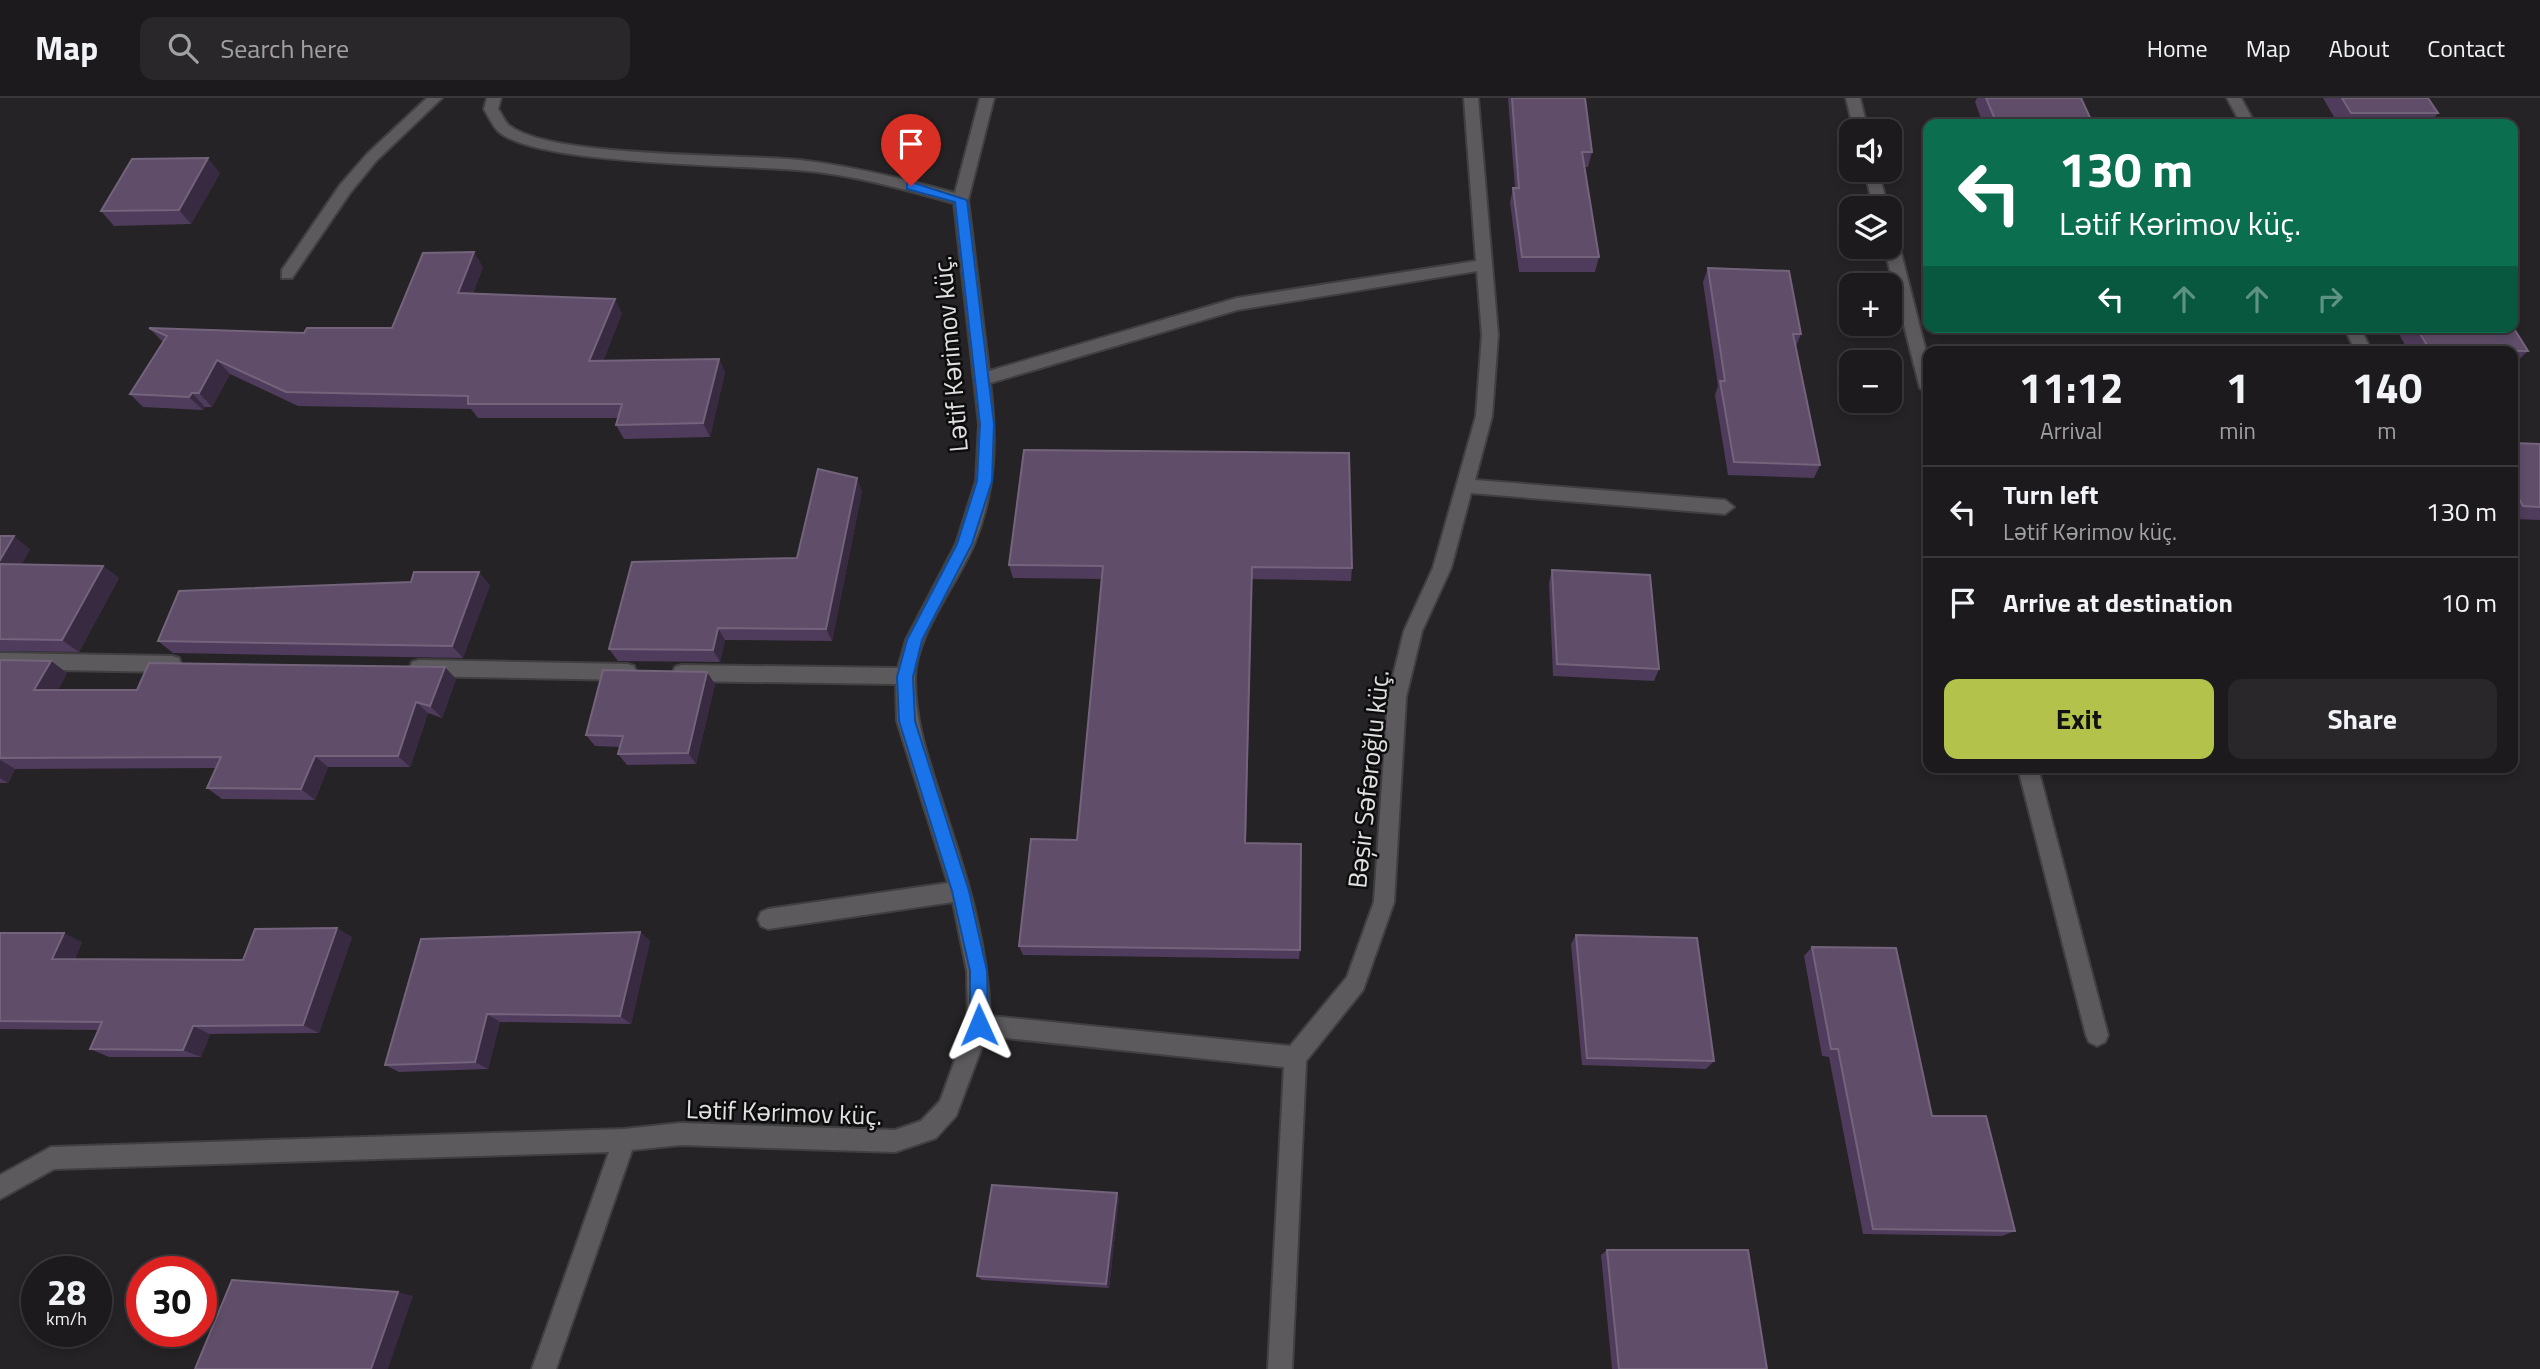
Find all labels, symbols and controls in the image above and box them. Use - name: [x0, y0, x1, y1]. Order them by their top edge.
- search box: [140, 17, 630, 80]
- text: Map: [35, 23, 98, 73]
- icon: search: [164, 29, 202, 67]
- text: Search here: [220, 29, 349, 68]
- text: Home: [2147, 30, 2208, 66]
- text: Map: [2246, 30, 2291, 66]
- text: About: [2329, 30, 2389, 66]
- text: Contact: [2427, 30, 2505, 66]
- pin: [881, 114, 941, 186]
- map controls: [1839, 119, 1902, 413]
- button: sound: [1839, 119, 1902, 182]
- icon: arrive: [892, 125, 930, 163]
- text: 130 m: [2059, 131, 2193, 206]
- icon: left: [1944, 147, 2035, 238]
- button: layers: [1839, 196, 1902, 259]
- text: Lətif Kərimov küç.: [2059, 199, 2301, 247]
- street label: Lətif Kərimov küç.: [922, 254, 978, 454]
- button: +: [1839, 273, 1902, 336]
- icon: left: [2092, 280, 2130, 318]
- icon: ahead: [2165, 280, 2203, 318]
- icon: ahead: [2238, 280, 2276, 318]
- icon: right: [2311, 280, 2349, 318]
- button: −: [1839, 350, 1902, 413]
- text: 11:12: [2019, 355, 2124, 419]
- text: 1: [2226, 355, 2249, 419]
- text: 140: [2352, 355, 2422, 419]
- text: Arrival: [2040, 413, 2102, 448]
- text: min: [2219, 413, 2256, 448]
- text: m: [2377, 413, 2397, 448]
- text: Turn left: [2003, 475, 2098, 514]
- text: 130 m: [2426, 492, 2497, 531]
- icon: left: [1944, 493, 1982, 531]
- text: Lətif Kərimov küç.: [2003, 514, 2177, 549]
- text: Arrive at destination: [2003, 583, 2233, 622]
- text: 10 m: [2440, 583, 2497, 622]
- icon: arrive: [1944, 584, 1982, 622]
- street label: Bəşir Səfəroğlu küç.: [1337, 668, 1399, 890]
- button: Exit: [1944, 679, 2214, 759]
- button: Share: [2228, 679, 2497, 759]
- position arrow: [942, 988, 1016, 1062]
- street label: Lətif Kərimov küç.: [685, 1089, 883, 1135]
- speed limit sign: 30: [126, 1256, 217, 1347]
- text: 28: [47, 1265, 86, 1319]
- text: km/h: [46, 1305, 87, 1332]

